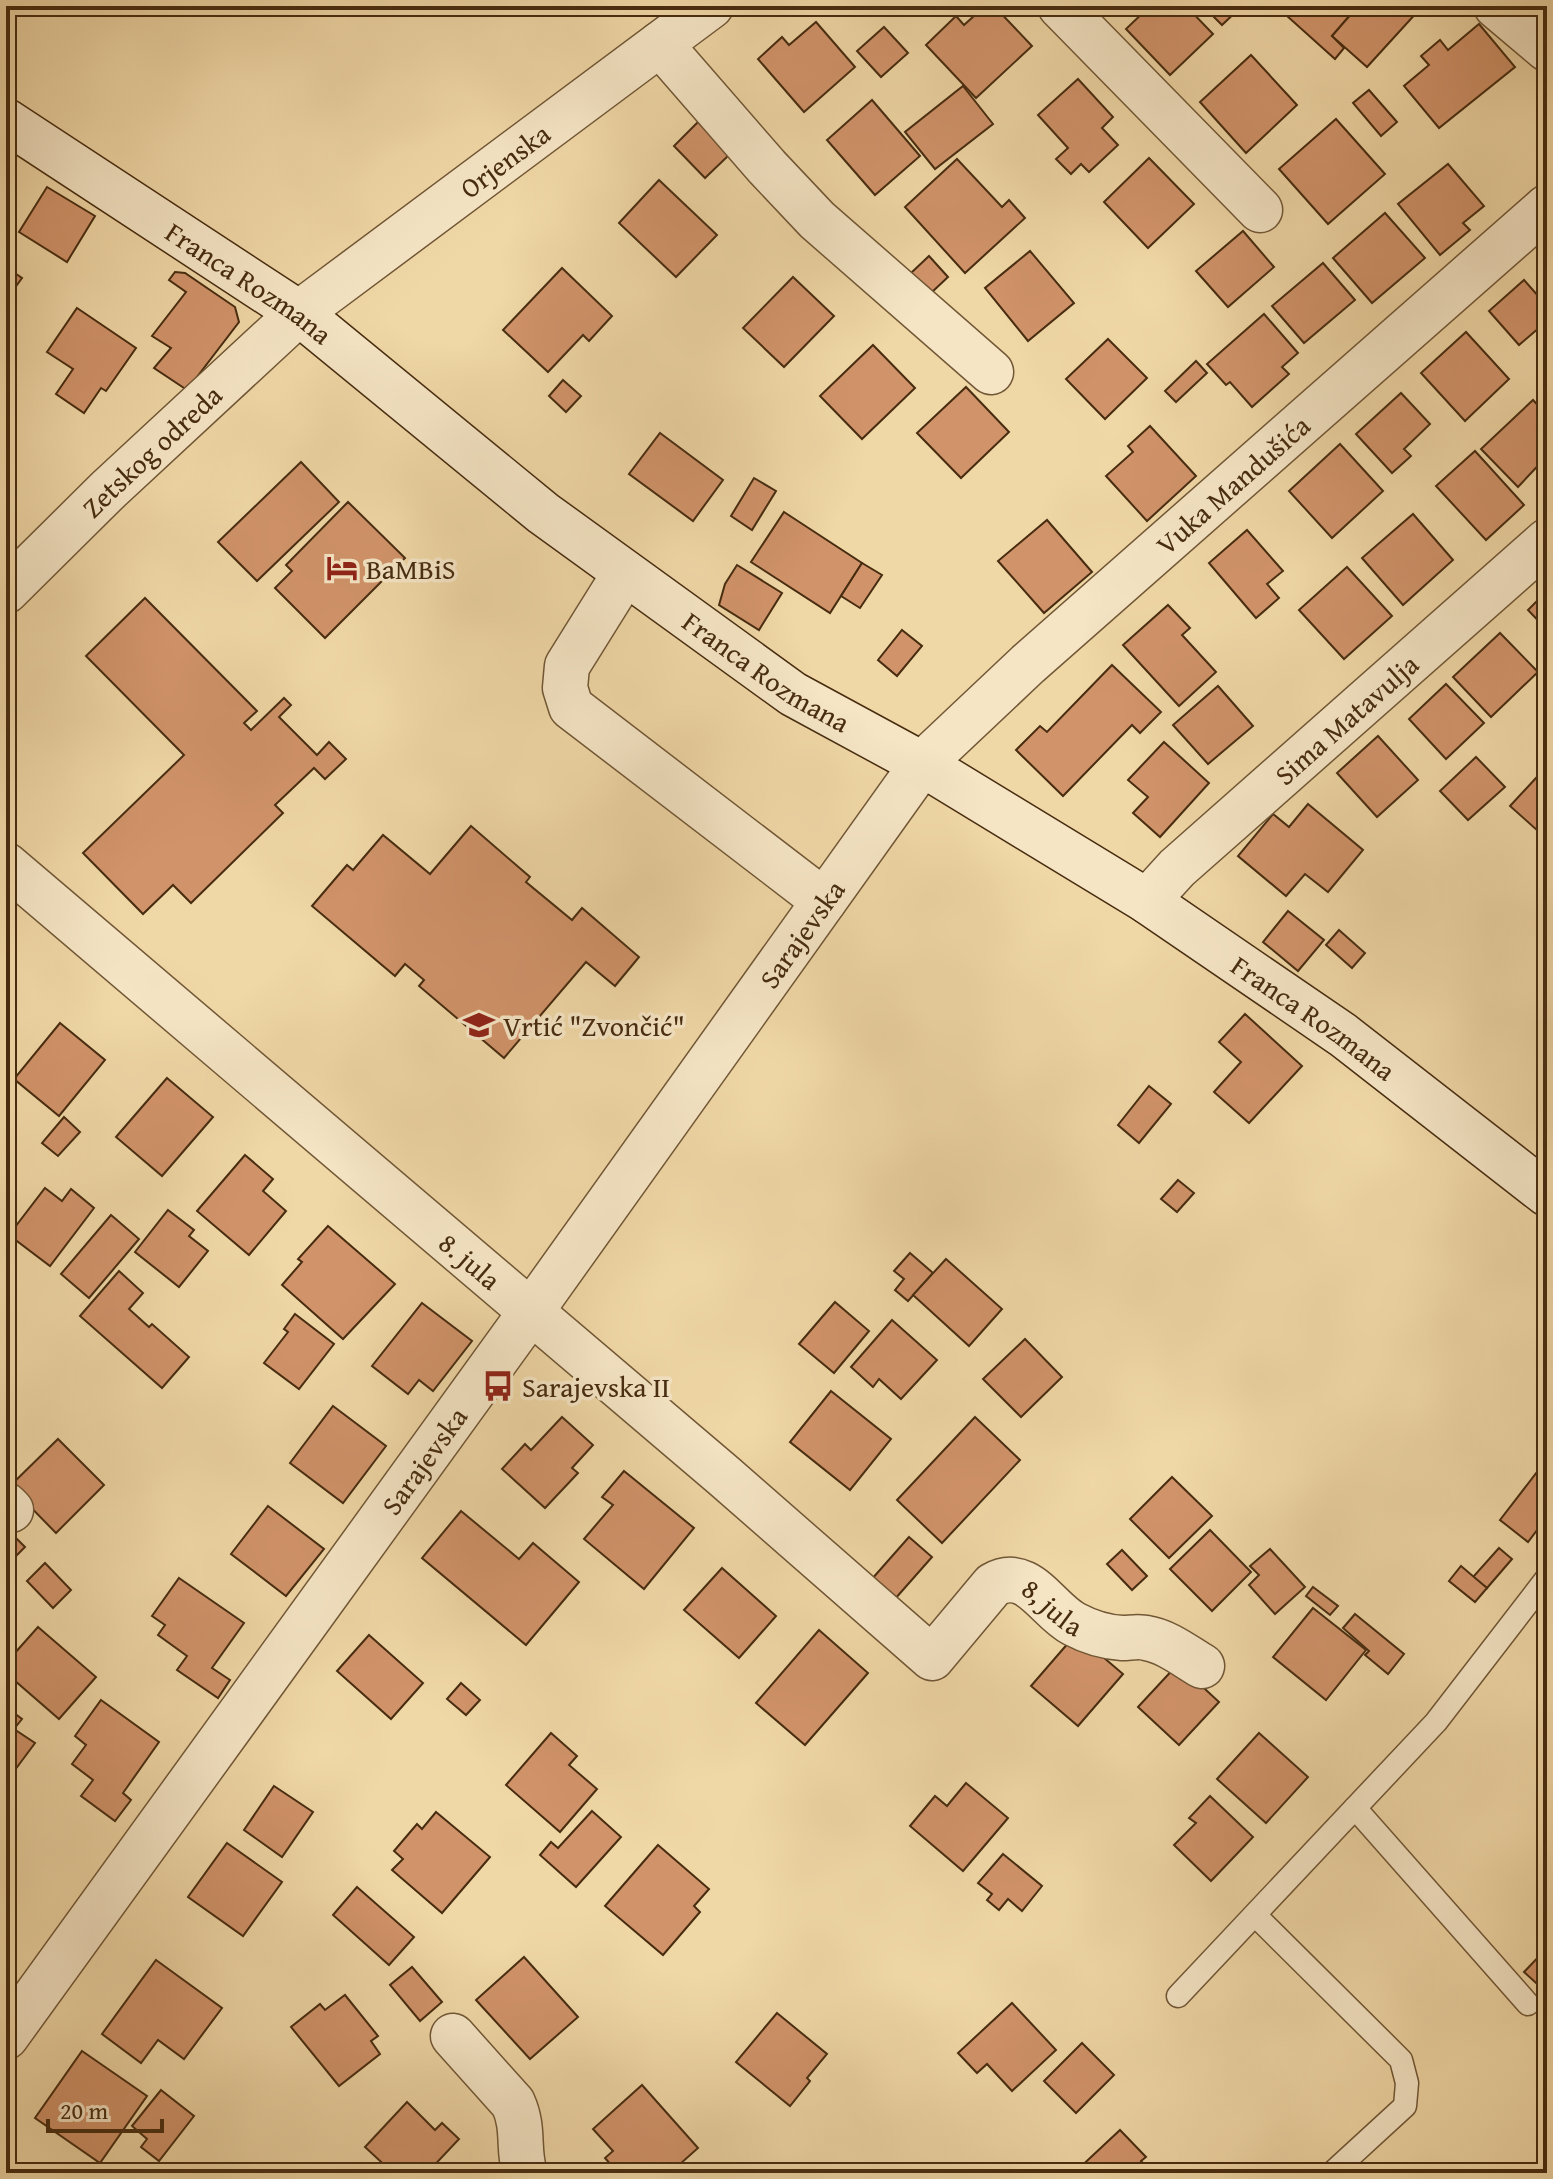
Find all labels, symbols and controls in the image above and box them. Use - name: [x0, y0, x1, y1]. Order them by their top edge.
- street label: Orjenska: [451, 112, 559, 207]
- street label: Franca Rozmana: [158, 211, 342, 354]
- street label: Zetskog odreda: [72, 374, 231, 526]
- street label: Vuka Mandušića: [1146, 404, 1319, 564]
- place label: BaMBiS: [366, 548, 455, 589]
- hotel icon: BaMBiS: [325, 551, 359, 585]
- street label: Franca Rozmana: [675, 600, 858, 742]
- street label: Sima Matavulja: [1265, 643, 1428, 794]
- street label: Sarajevska: [748, 870, 854, 996]
- street label: Franca Rozmana: [1223, 944, 1406, 1090]
- place label: Vrtić "Zvončić": [503, 1005, 685, 1046]
- school or university icon: Vrtić "Zvončić": [462, 1008, 496, 1042]
- street label: 8. jula: [431, 1222, 511, 1299]
- place label: Sarajevska II: [522, 1366, 670, 1407]
- bus stop icon: Sarajevska II: [481, 1369, 515, 1403]
- street label: Sarajevska: [370, 1397, 477, 1523]
- street label: 8, jula: [1014, 1567, 1091, 1646]
- scale bar: [48, 2083, 162, 2133]
- text: 20 m: [60, 2093, 108, 2128]

